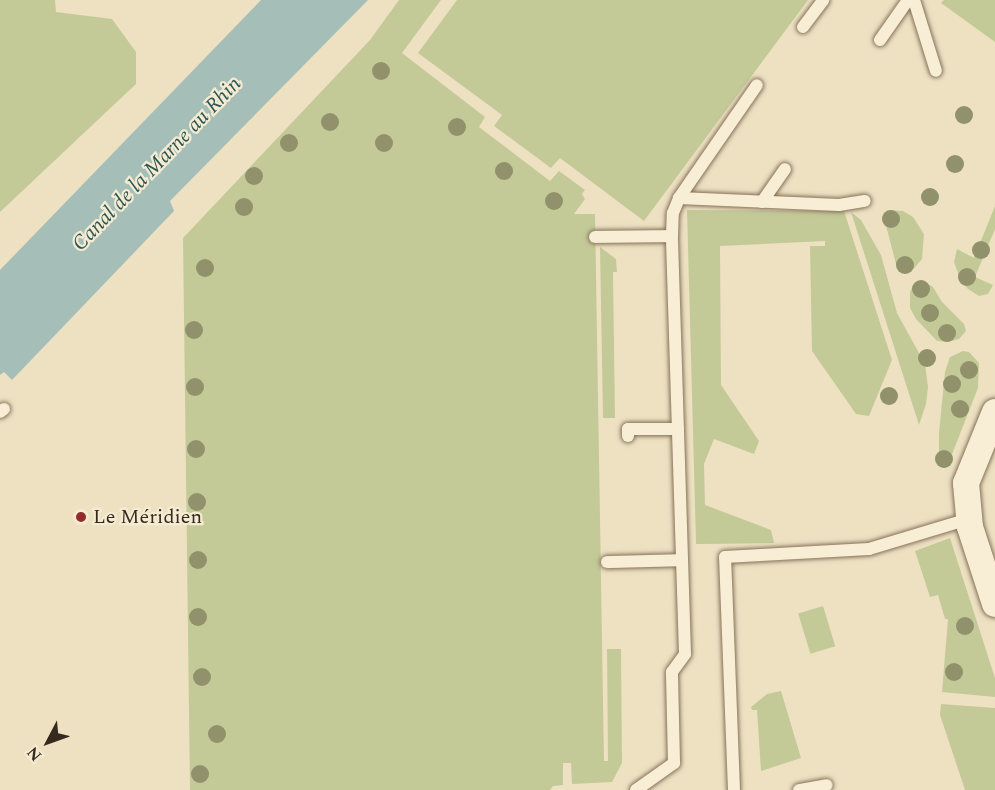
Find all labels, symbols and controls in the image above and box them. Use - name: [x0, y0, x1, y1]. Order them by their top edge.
- water label: Canal de la Marne au Rhin: [67, 72, 247, 256]
- place label: Le Méridien: [93, 505, 202, 529]
- marker: Le Méridien: [74, 510, 88, 524]
- north arrow: [18, 712, 78, 772]
- text: N: [21, 741, 48, 767]

